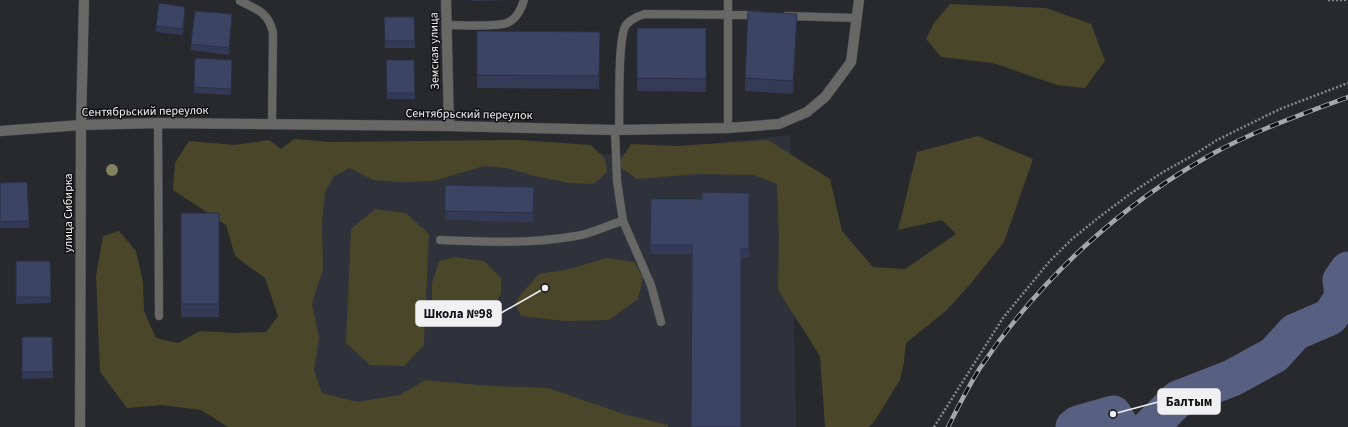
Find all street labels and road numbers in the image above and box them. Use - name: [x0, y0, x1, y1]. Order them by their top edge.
- street label: Земская улица: [425, 12, 444, 90]
- street label: Сентябрьский переулок: [81, 102, 209, 121]
- street label: Сентябрьский переулок: [405, 105, 533, 124]
- street label: улица Сибирка: [60, 173, 77, 253]

